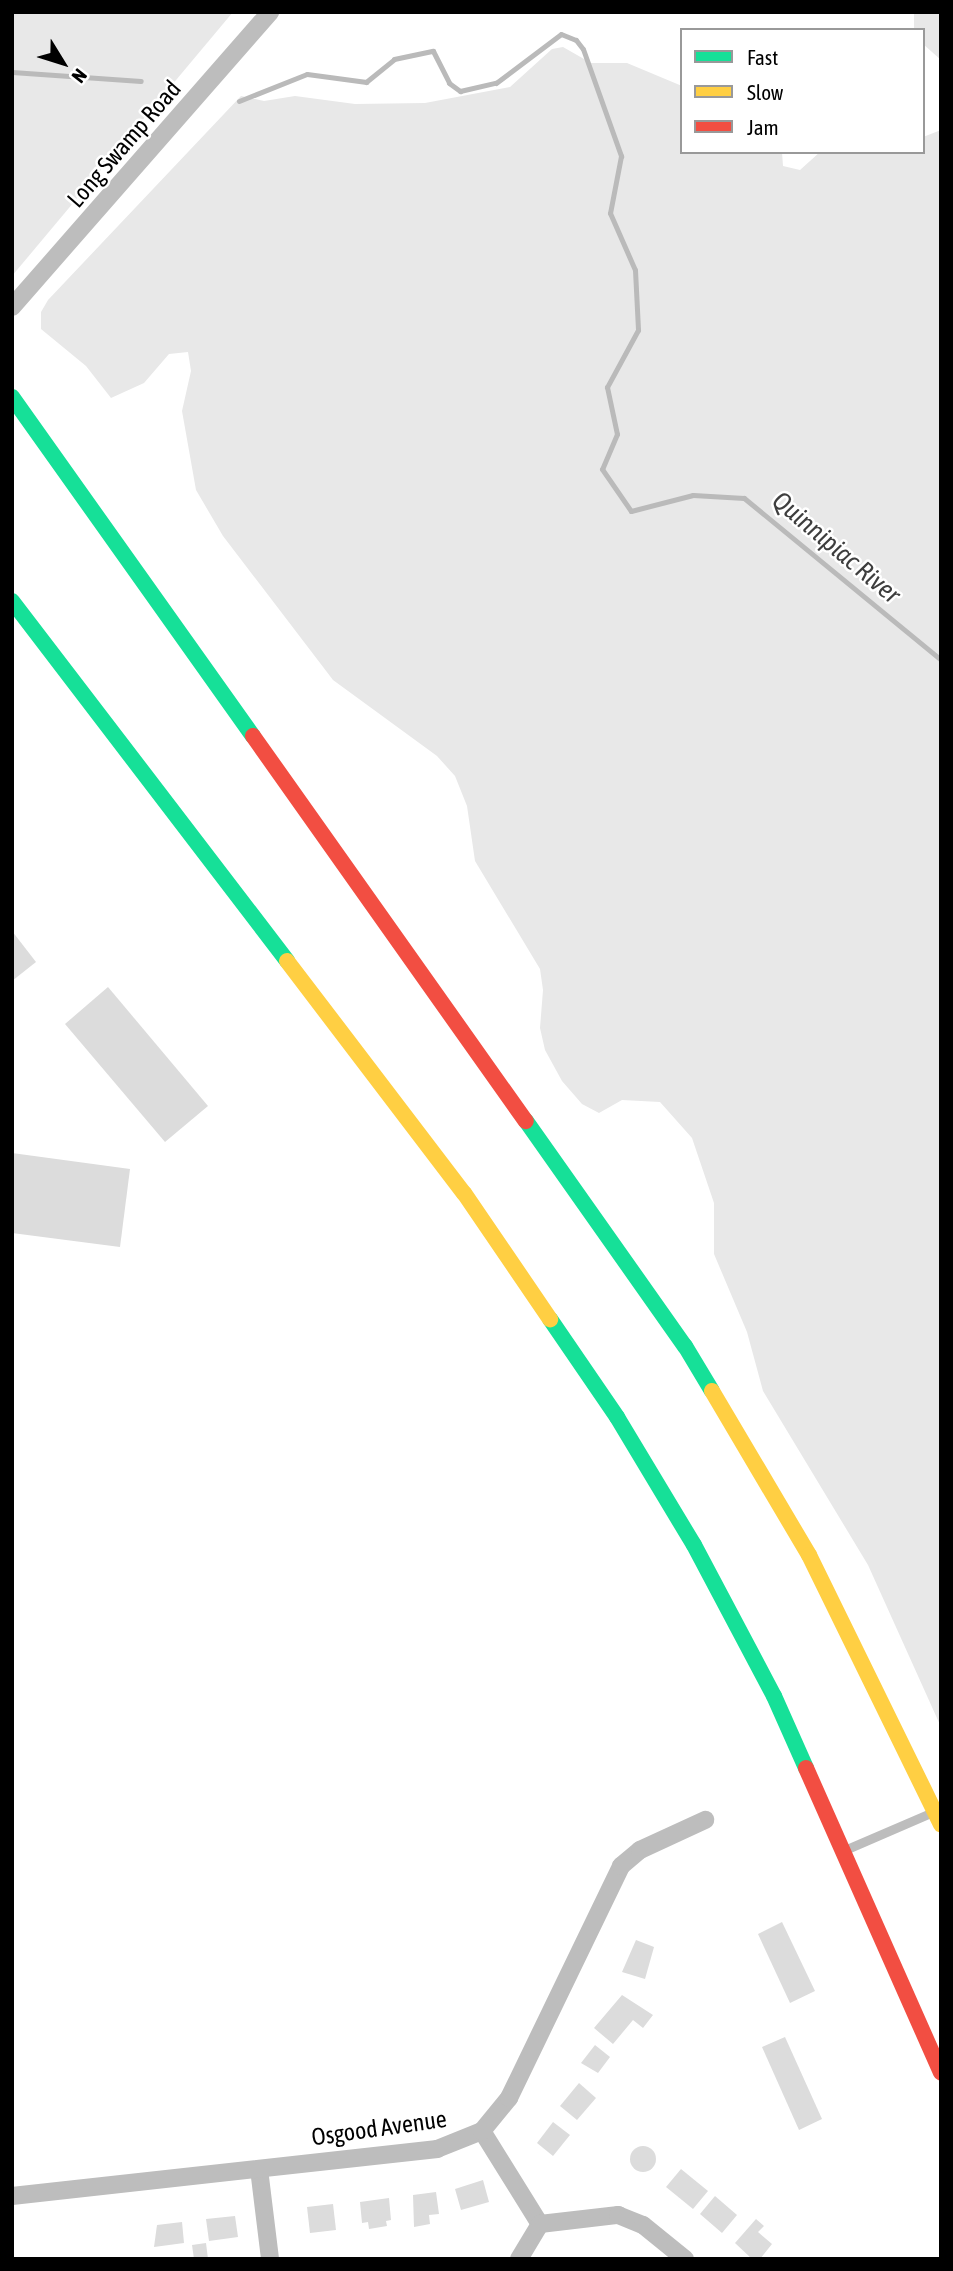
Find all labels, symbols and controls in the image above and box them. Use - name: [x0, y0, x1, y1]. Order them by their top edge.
- north arrow: [28, 28, 98, 98]
- legend: [680, 28, 925, 154]
- text: Fast: [747, 45, 778, 69]
- text: N: [67, 65, 92, 87]
- street label: Long Swamp Road: [61, 75, 187, 213]
- text: Slow: [747, 80, 783, 104]
- text: Jam: [747, 115, 779, 139]
- water label: Quinnipiac River: [766, 485, 906, 611]
- street label: Osgood Avenue: [310, 2104, 448, 2152]

